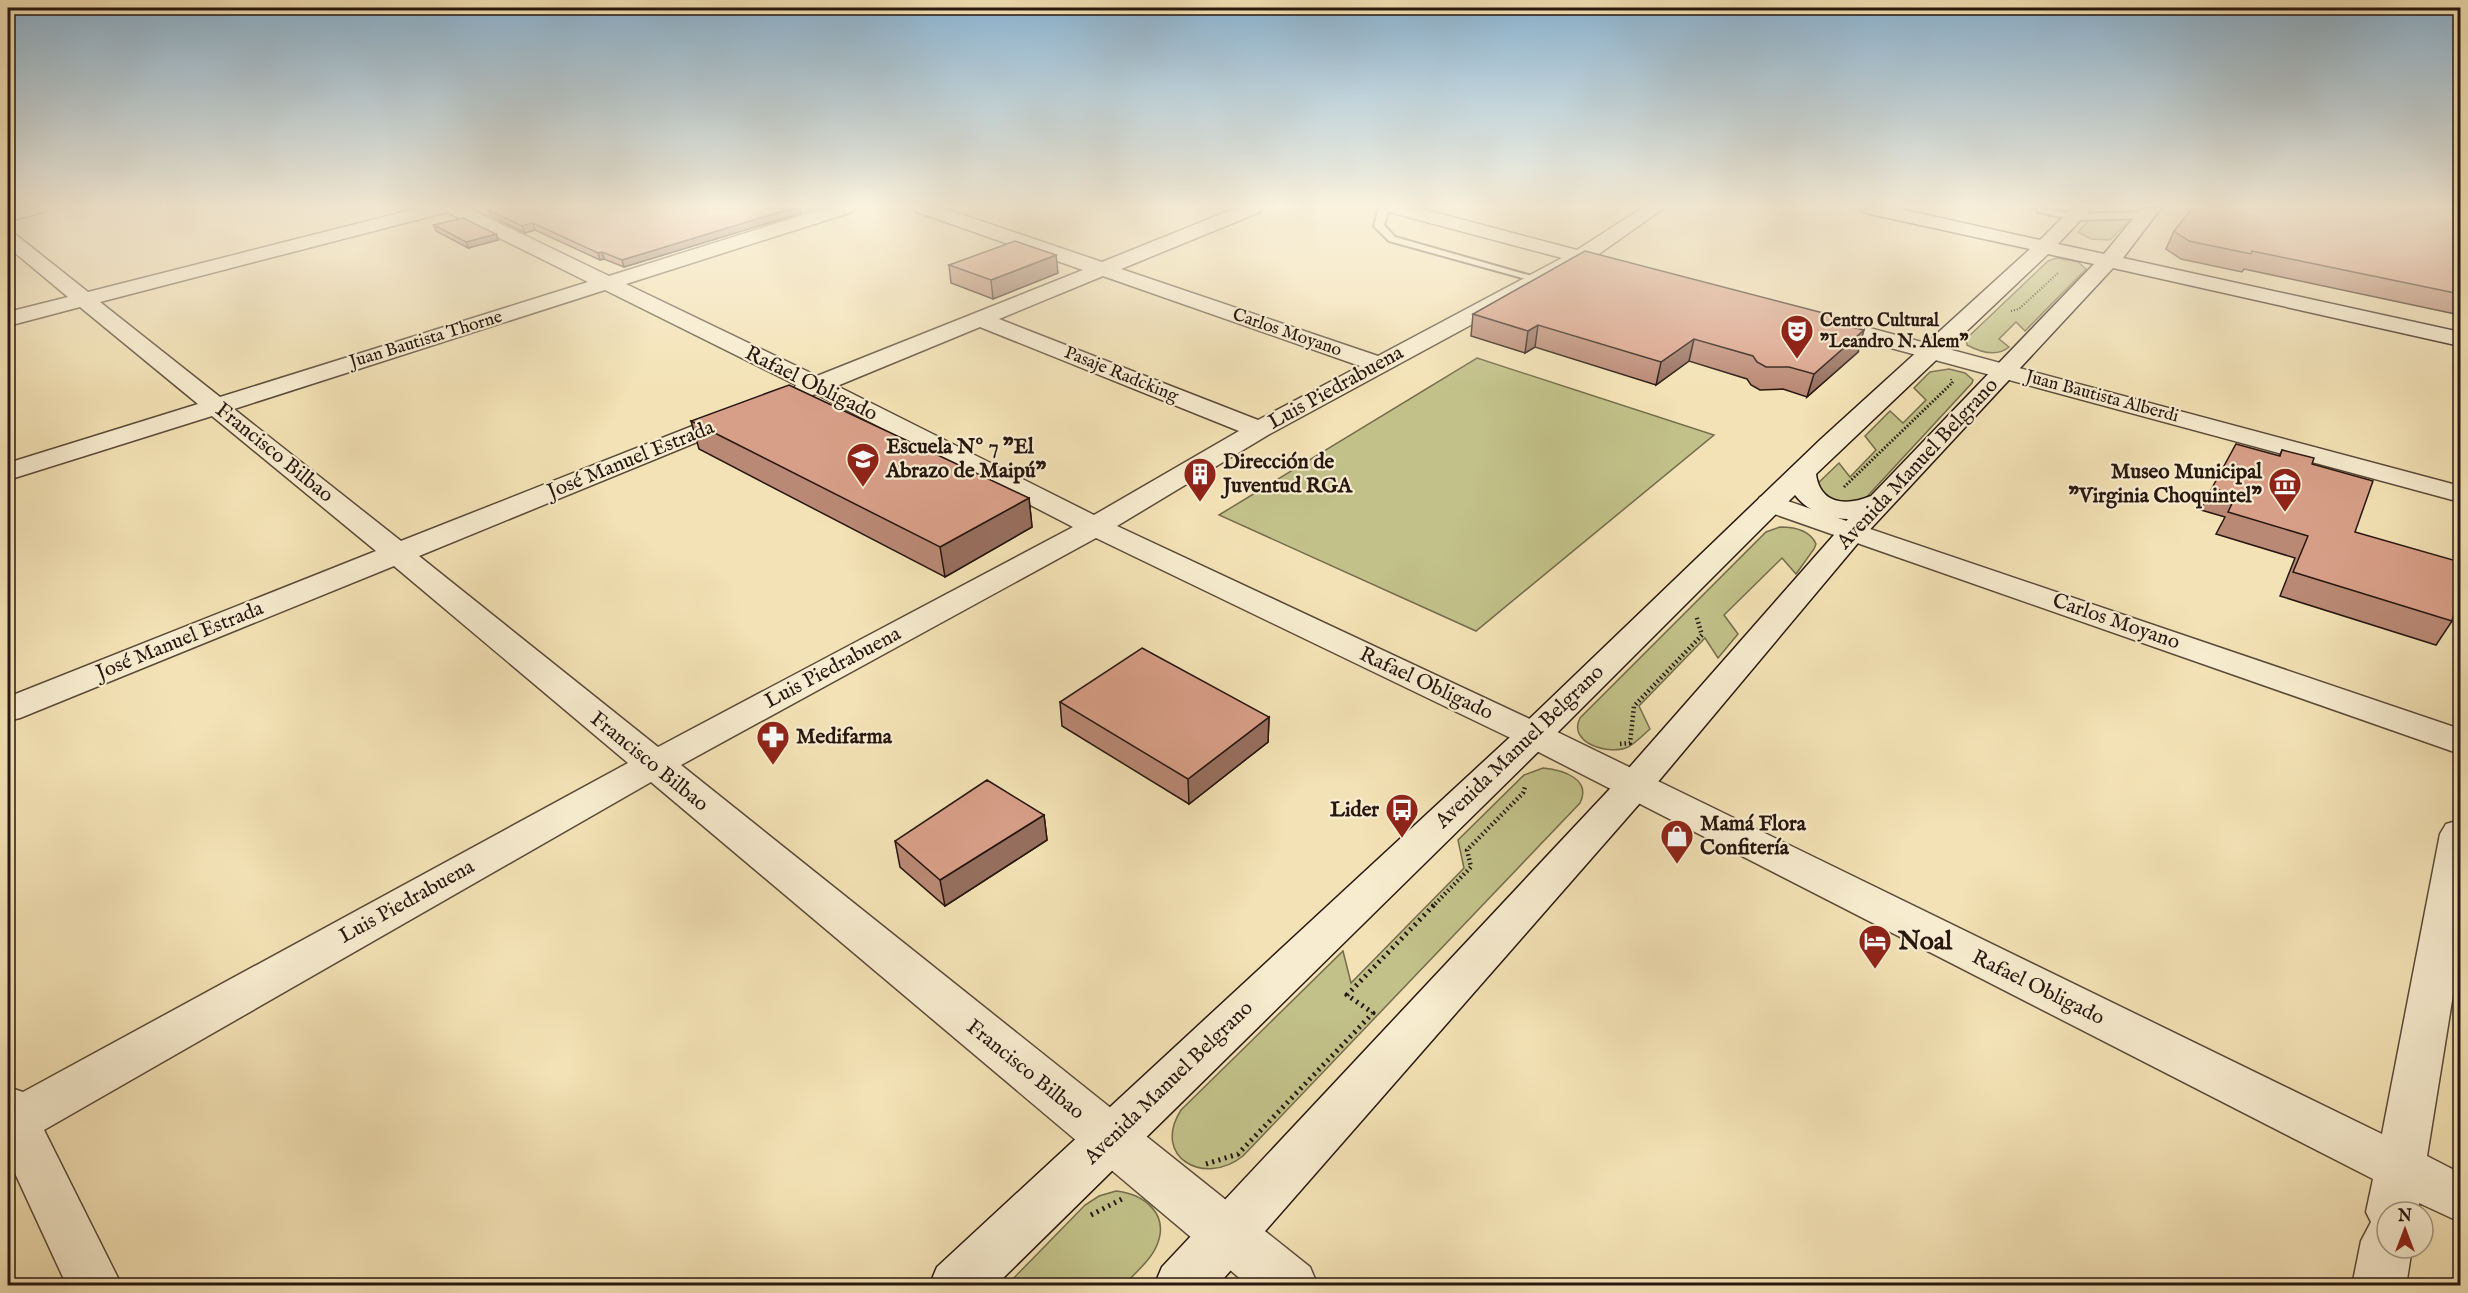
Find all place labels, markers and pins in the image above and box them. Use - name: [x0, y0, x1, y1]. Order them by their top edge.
- place label: Centro Cultural "Leandro N. Alem": [1820, 310, 1968, 354]
- theatre icon: Centro Cultural "Leandro N. Alem": [1779, 313, 1815, 360]
- place label: Escuela Nº 7 "El Abrazo de Maipú": [885, 434, 1047, 485]
- school or university icon: Escuela Nº 7 "El Abrazo de Maipú": [845, 441, 881, 488]
- place label: Dirección de Juventud RGA: [1220, 449, 1354, 500]
- building icon: Dirección de Juventud RGA: [1182, 456, 1218, 503]
- place label: Museo Municipal "Virginia Choquintel": [2068, 459, 2263, 510]
- museum icon: Museo Municipal "Virginia Choquintel": [2267, 466, 2303, 513]
- pharmacy icon: Medifarma: [755, 719, 791, 766]
- place label: Medifarma: [796, 724, 893, 751]
- bus stop icon: Lider: [1384, 792, 1420, 839]
- place label: Lider: [1330, 797, 1379, 824]
- place label: Mamá Flora Confitería: [1700, 811, 1807, 862]
- shop icon: Mamá Flora Confitería: [1659, 818, 1695, 865]
- hotel icon: Noal: [1857, 923, 1893, 970]
- place label: Noal: [1897, 925, 1953, 958]

